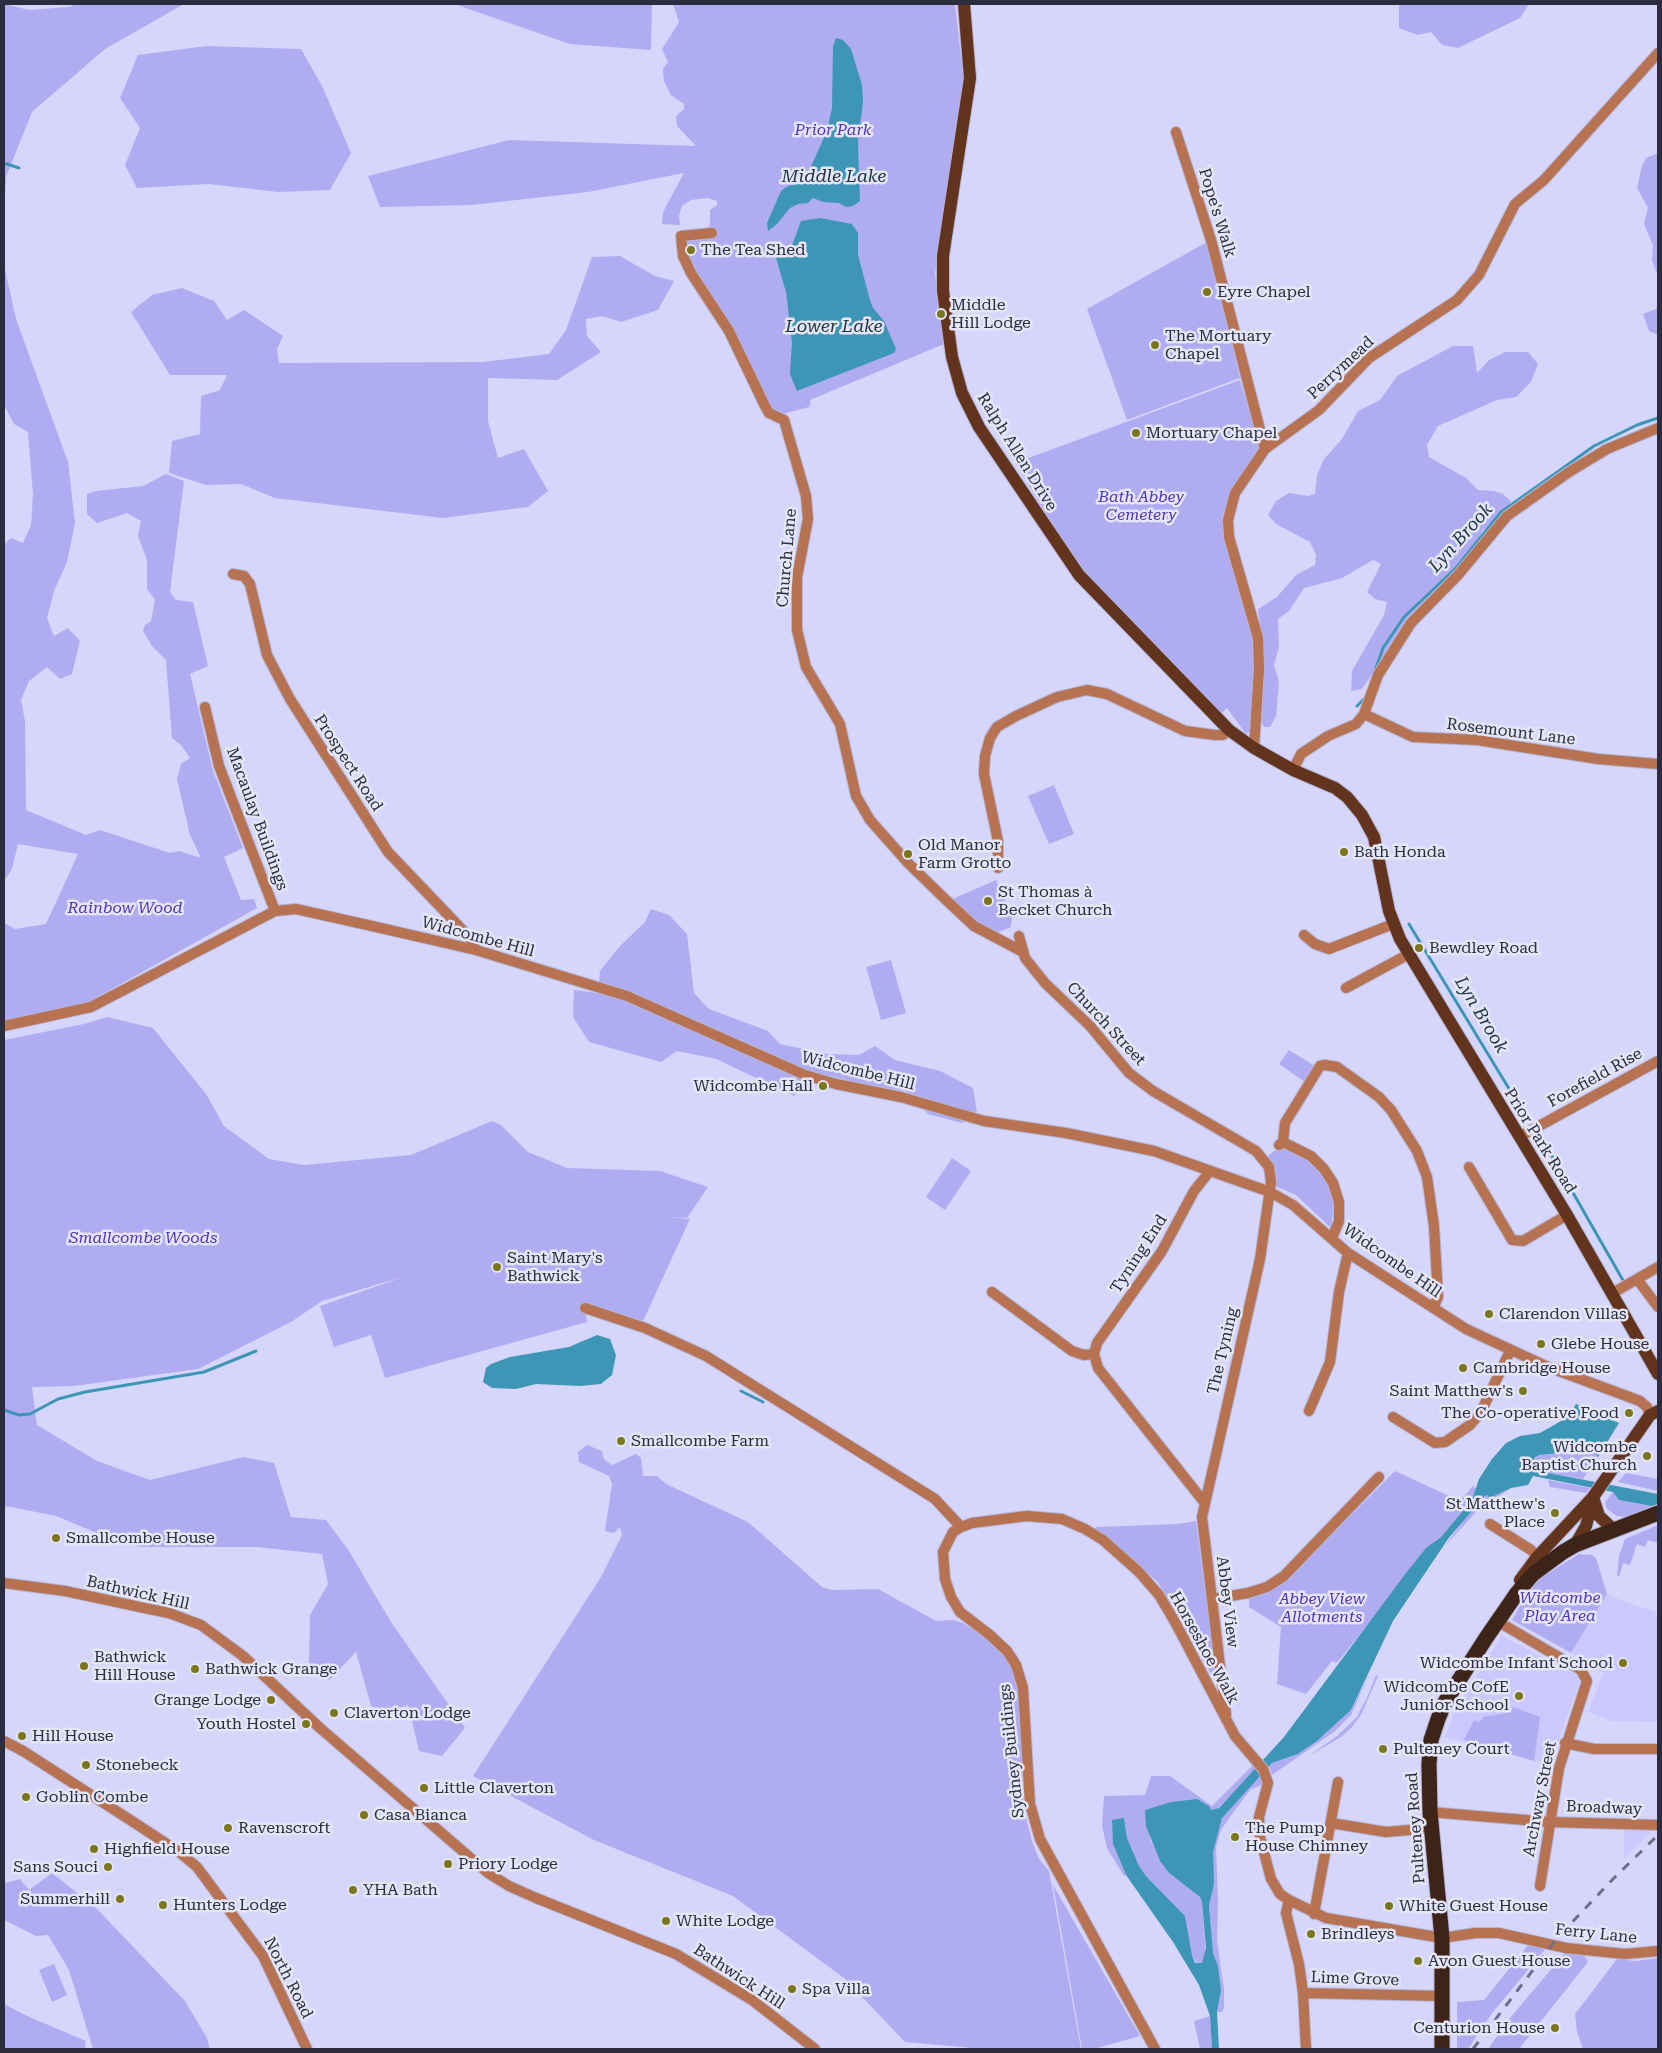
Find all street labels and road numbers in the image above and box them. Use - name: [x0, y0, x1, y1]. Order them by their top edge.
- street label: Pope's Walk: [1194, 166, 1240, 260]
- street label: Perrymead: [1304, 332, 1378, 404]
- street label: Ralph Allen Drive: [973, 389, 1061, 515]
- street label: Church Lane: [773, 508, 801, 608]
- street label: Prospect Road: [310, 711, 386, 815]
- street label: Rosemount Lane: [1446, 715, 1576, 749]
- street label: Macaulay Buildings: [222, 745, 292, 893]
- street label: Widcombe Hill: [419, 913, 537, 961]
- street label: Church Street: [1062, 978, 1150, 1070]
- street label: Forefield Rise: [1544, 1044, 1646, 1112]
- street label: Widcombe Hill: [799, 1048, 917, 1094]
- street label: Prior Park Road: [1500, 1085, 1580, 1197]
- street label: Tyning End: [1106, 1211, 1172, 1297]
- street label: Widcombe Hill: [1339, 1220, 1445, 1302]
- street label: The Tyning: [1204, 1306, 1242, 1396]
- street label: Abbey View: [1212, 1555, 1242, 1649]
- street label: Bathwick Hill: [85, 1572, 191, 1614]
- street label: Horseshoe Walk: [1165, 1588, 1243, 1708]
- street label: Sydney Buildings: [995, 1683, 1029, 1819]
- street label: Archway Street: [1519, 1740, 1561, 1858]
- street label: Pulteney Road: [1403, 1772, 1429, 1884]
- street label: Broadway: [1566, 1797, 1642, 1819]
- street label: Ferry Lane: [1554, 1920, 1638, 1948]
- street label: North Road: [259, 1934, 317, 2022]
- street label: Bathwick Hill: [690, 1940, 788, 2014]
- street label: Lime Grove: [1310, 1968, 1400, 1990]

